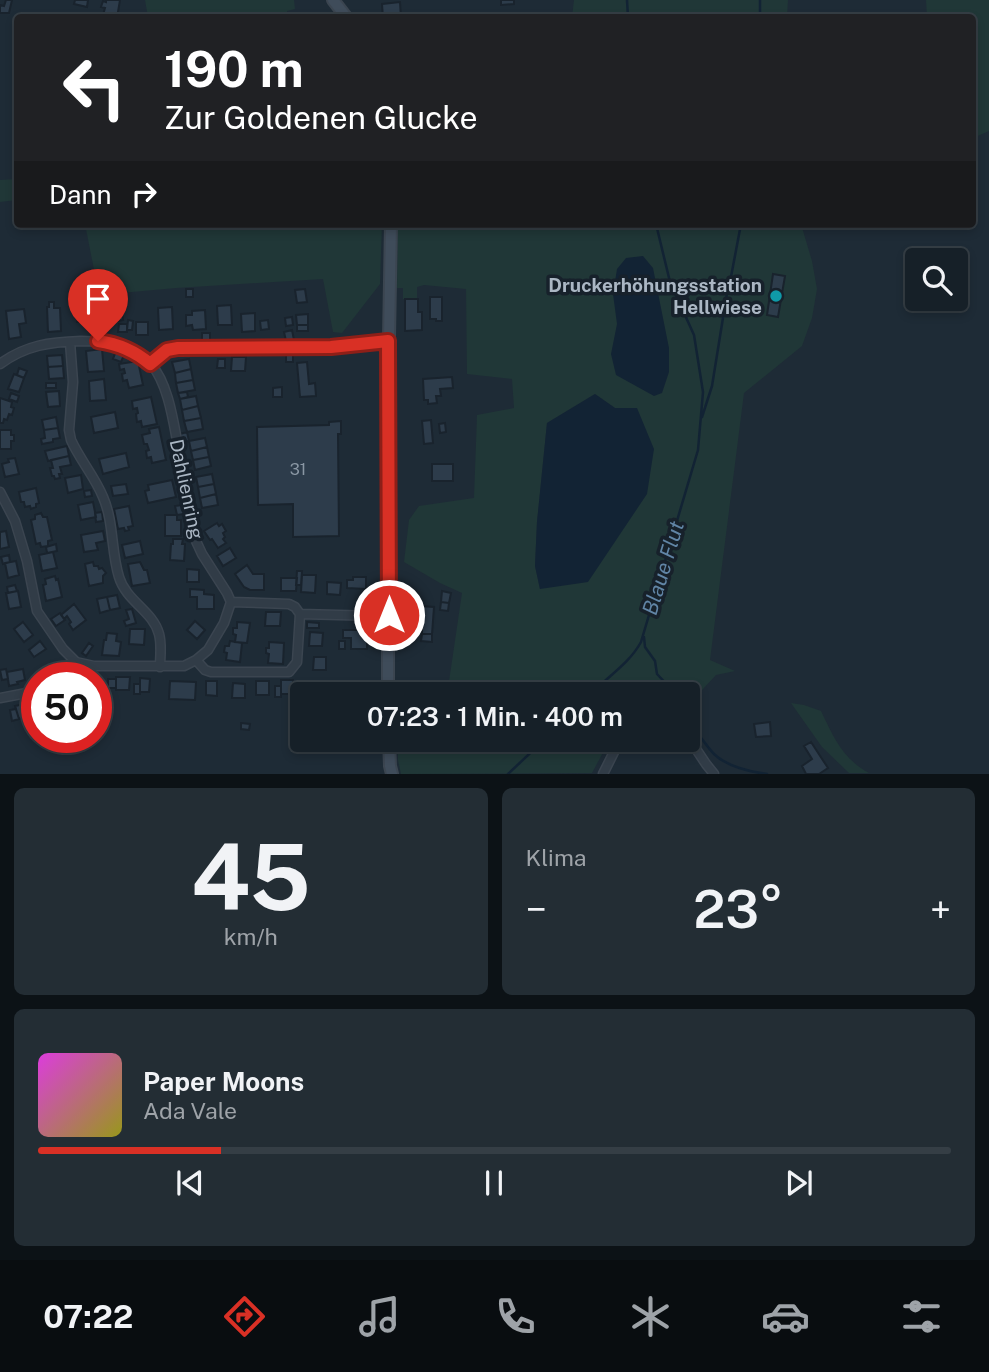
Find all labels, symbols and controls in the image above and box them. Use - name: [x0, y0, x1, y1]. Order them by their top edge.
- text: 190 m: [164, 40, 304, 98]
- icon: left: [49, 42, 140, 133]
- text: Zur Goldenen Glucke: [164, 99, 478, 136]
- icon: right: [125, 175, 163, 213]
- text: Dann: [49, 179, 111, 210]
- map controls: [905, 248, 968, 311]
- button: search: [905, 248, 968, 311]
- pin: [68, 269, 128, 341]
- place label: Druckerhöhungsstation Hellwiese: [548, 274, 762, 318]
- icon: arrive: [79, 280, 117, 318]
- marker: Druckerhöhungsstation Hellwiese: [768, 288, 784, 304]
- street label: Dahlienring: [166, 437, 208, 541]
- house number: 31: [290, 460, 306, 479]
- water label: Blaue Flut: [637, 518, 689, 618]
- position arrow: [352, 578, 426, 652]
- speed limit sign: 50: [21, 662, 112, 753]
- text: 07:23 · 1 Min. · 400 m: [367, 701, 623, 732]
- text: 45: [191, 824, 311, 930]
- text: Klima: [526, 844, 586, 871]
- text: 23°: [693, 879, 783, 940]
- text: −: [526, 887, 547, 932]
- text: +: [930, 887, 951, 932]
- text: km/h: [224, 923, 278, 950]
- text: Paper Moons: [143, 1066, 304, 1097]
- text: Ada Vale: [143, 1097, 237, 1124]
- icon: previous: [171, 1164, 209, 1202]
- icon: pause: [475, 1164, 513, 1202]
- icon: next: [780, 1164, 818, 1202]
- icon: directions: [220, 1292, 269, 1341]
- icon: music: [355, 1292, 404, 1341]
- icon: phone: [491, 1292, 540, 1341]
- icon: climate: [626, 1292, 675, 1341]
- icon: car: [761, 1292, 810, 1341]
- icon: filters: [897, 1292, 946, 1341]
- text: 07:22: [43, 1298, 133, 1335]

